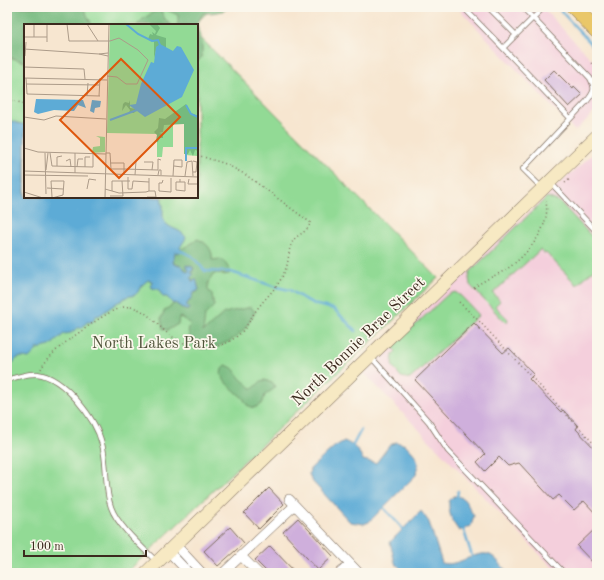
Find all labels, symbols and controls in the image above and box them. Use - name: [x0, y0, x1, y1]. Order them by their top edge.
- inset map: [24, 24, 198, 198]
- street label: North Bonnie Brae Street: [290, 274, 429, 409]
- park label: North Lakes Park: [92, 336, 216, 352]
- scale bar: [24, 532, 146, 558]
- text: 100 m: [30, 541, 64, 553]

